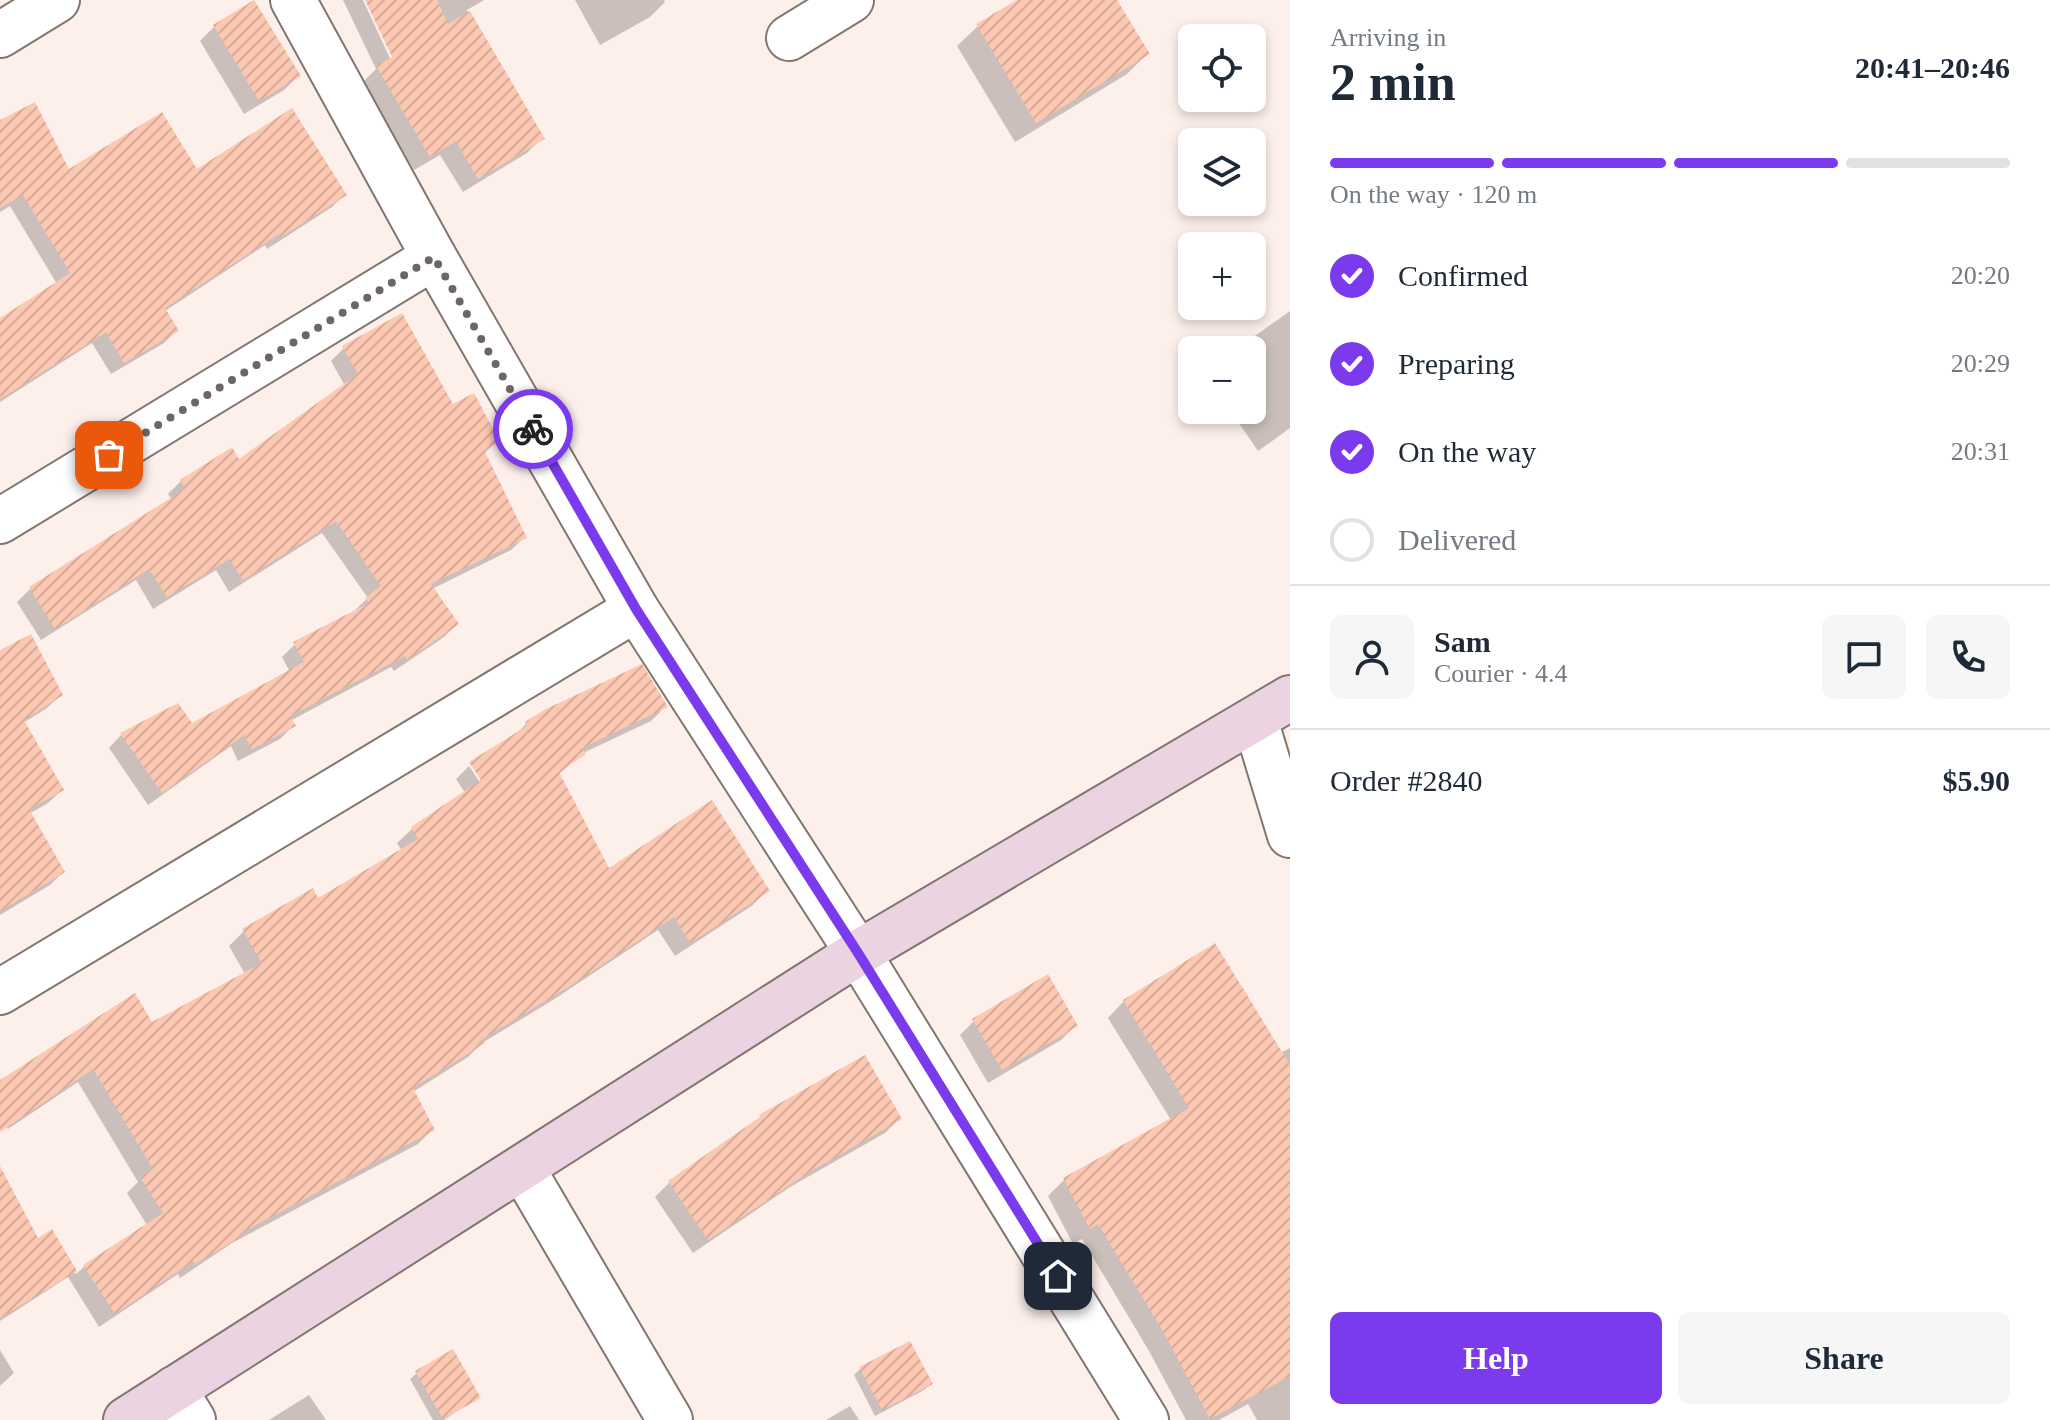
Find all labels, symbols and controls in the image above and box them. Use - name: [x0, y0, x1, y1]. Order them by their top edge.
- text: Arriving in: [1330, 23, 1446, 52]
- map controls: [1178, 24, 1266, 424]
- button: locate: [1178, 24, 1266, 112]
- text: 20:41–20:46: [1855, 51, 2010, 84]
- text: 2 min: [1330, 54, 1456, 111]
- button: layers: [1178, 128, 1266, 216]
- text: On the way · 120 m: [1330, 180, 1537, 209]
- button: +: [1178, 232, 1266, 320]
- icon: check: [1330, 254, 1374, 298]
- text: Confirmed: [1398, 259, 1528, 292]
- text: 20:20: [1951, 261, 2010, 290]
- button: −: [1178, 336, 1266, 424]
- icon: check: [1330, 342, 1374, 386]
- text: Preparing: [1398, 347, 1515, 380]
- text: 20:29: [1951, 349, 2010, 378]
- courier: [493, 389, 573, 469]
- icon: bike: [511, 407, 555, 451]
- pin: [75, 421, 143, 489]
- icon: check: [1330, 430, 1374, 474]
- icon: bag: [87, 433, 131, 477]
- text: On the way: [1398, 435, 1536, 468]
- text: 20:31: [1951, 437, 2010, 466]
- text: Delivered: [1398, 523, 1516, 556]
- button: person: [1330, 615, 1414, 699]
- button: chat: [1822, 615, 1906, 699]
- button: phone: [1926, 615, 2010, 699]
- text: Sam: [1434, 625, 1491, 658]
- text: Courier · 4.4: [1434, 659, 1568, 688]
- text: Order #2840: [1330, 764, 1482, 797]
- text: $5.90: [1943, 764, 2010, 797]
- pin: [1024, 1242, 1092, 1310]
- icon: home: [1036, 1254, 1080, 1298]
- button: Help: [1330, 1312, 1662, 1404]
- button: Share: [1678, 1312, 2010, 1404]

